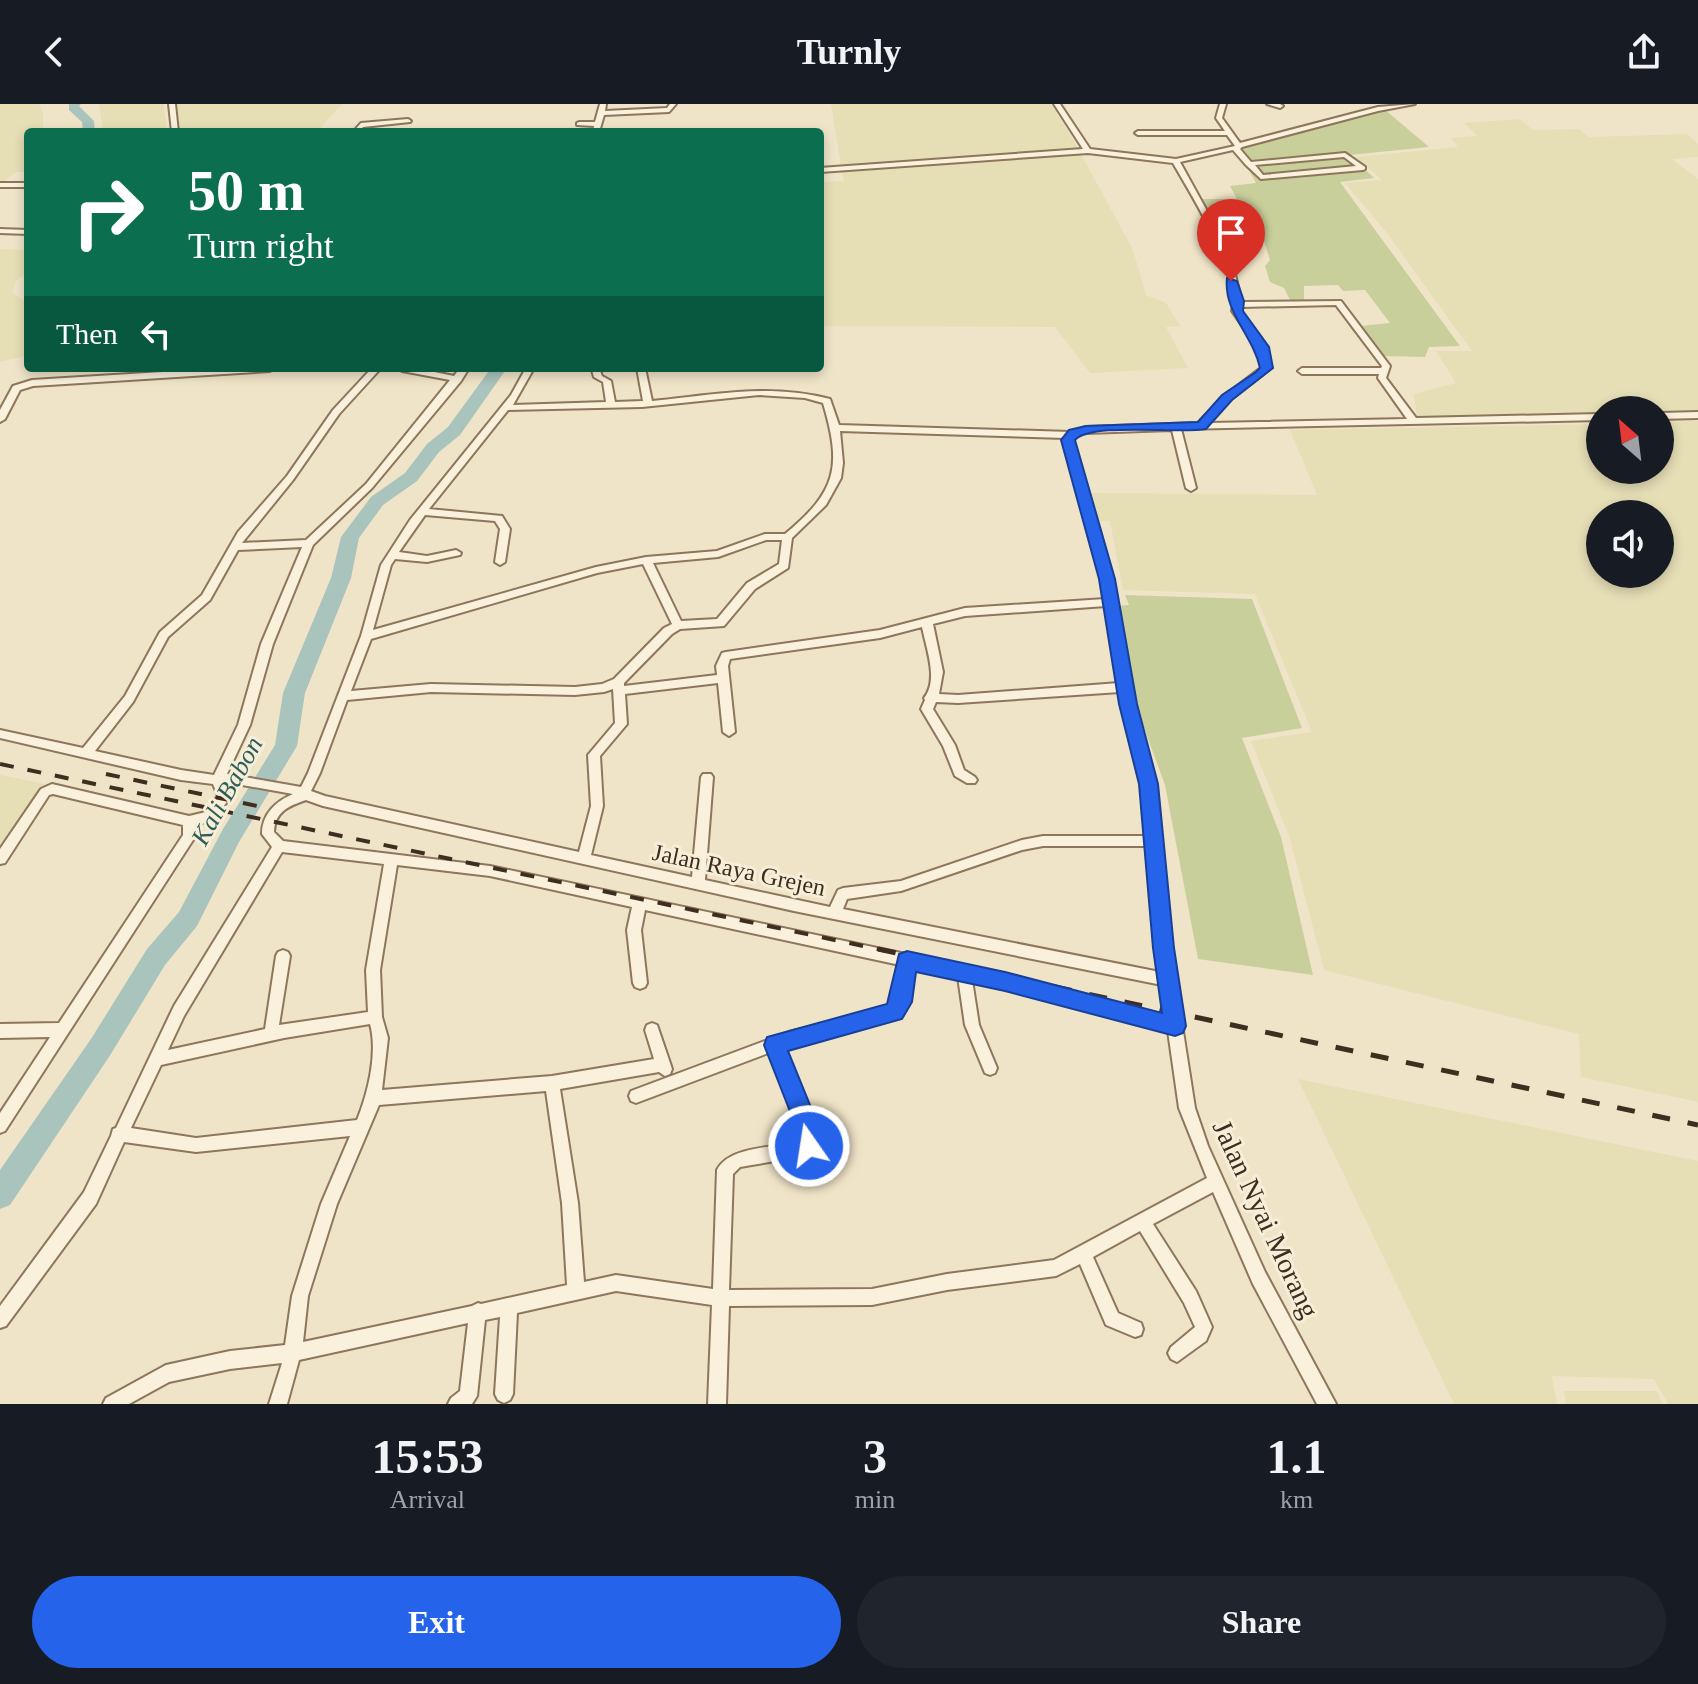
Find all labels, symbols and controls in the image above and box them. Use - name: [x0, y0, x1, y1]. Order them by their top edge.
- icon: back: [32, 30, 76, 74]
- icon: share: [1622, 30, 1666, 74]
- text: Turnly: [797, 32, 901, 72]
- icon: right: [56, 160, 160, 264]
- text: 50 m: [188, 160, 305, 222]
- pin: [1197, 199, 1265, 281]
- icon: arrive: [1209, 211, 1253, 255]
- text: Turn right: [188, 226, 334, 266]
- icon: left: [134, 312, 178, 356]
- text: Then: [56, 317, 118, 350]
- north arrow: [1586, 396, 1674, 484]
- map controls: [1586, 396, 1674, 588]
- button: sound: [1586, 500, 1674, 588]
- water label: Kali Babon: [185, 732, 269, 851]
- street label: Jalan Raya Grejen: [650, 839, 828, 901]
- position arrow: [767, 1104, 851, 1188]
- street label: Jalan Nyai Morang: [1207, 1115, 1325, 1323]
- text: 15:53: [371, 1430, 483, 1483]
- text: 3: [863, 1430, 887, 1483]
- text: 1.1: [1267, 1430, 1327, 1483]
- text: Arrival: [390, 1485, 465, 1514]
- text: min: [855, 1485, 895, 1514]
- text: km: [1280, 1485, 1313, 1514]
- button: Exit: [32, 1576, 841, 1668]
- button: Share: [857, 1576, 1666, 1668]

